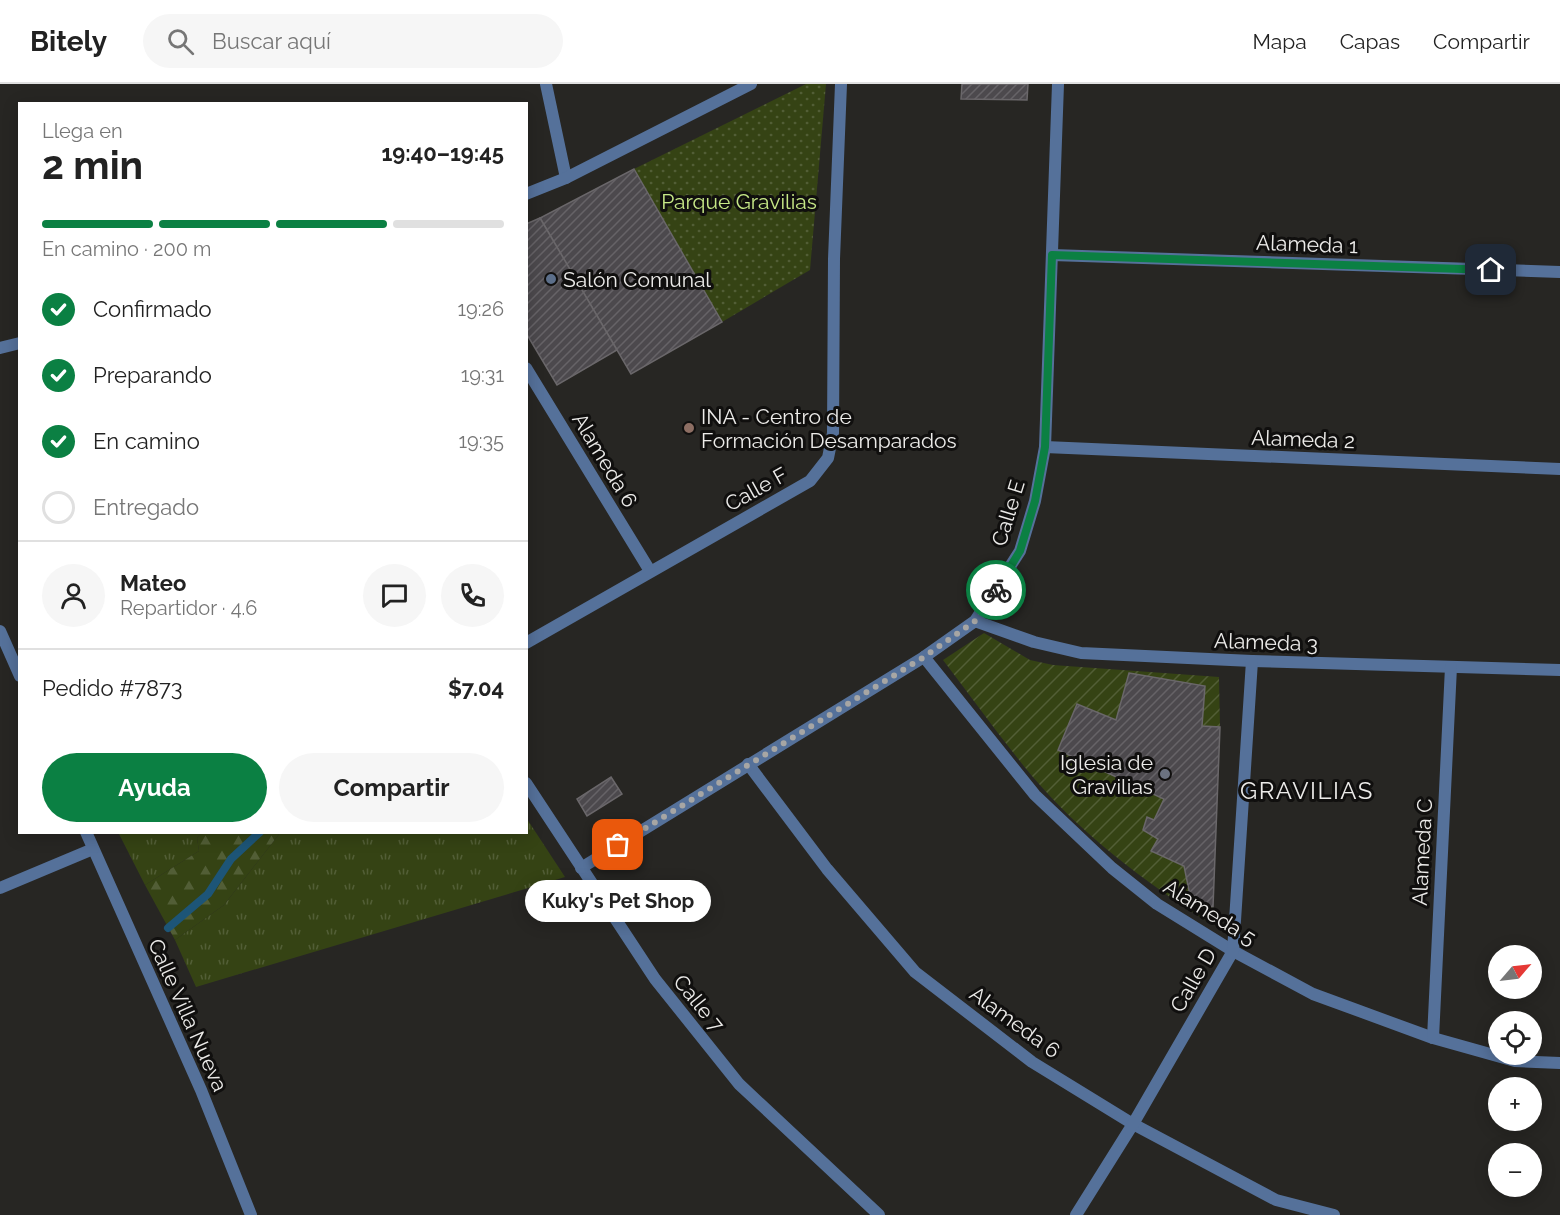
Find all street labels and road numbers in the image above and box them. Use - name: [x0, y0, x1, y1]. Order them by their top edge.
- street label: Alameda 1: [1256, 230, 1358, 258]
- street label: Alameda 6: [567, 408, 643, 512]
- street label: Alameda 2: [1251, 425, 1355, 453]
- street label: Calle F: [720, 462, 792, 516]
- street label: Calle E: [986, 477, 1030, 549]
- street label: Alameda 3: [1214, 628, 1318, 656]
- street label: Alameda C: [1407, 798, 1437, 906]
- street label: Alameda 5: [1159, 874, 1261, 950]
- street label: Calle Villa Nueva: [143, 935, 233, 1095]
- street label: Calle D: [1165, 943, 1221, 1017]
- street label: Calle 7: [668, 969, 730, 1037]
- street label: Alameda 6: [965, 981, 1065, 1063]

